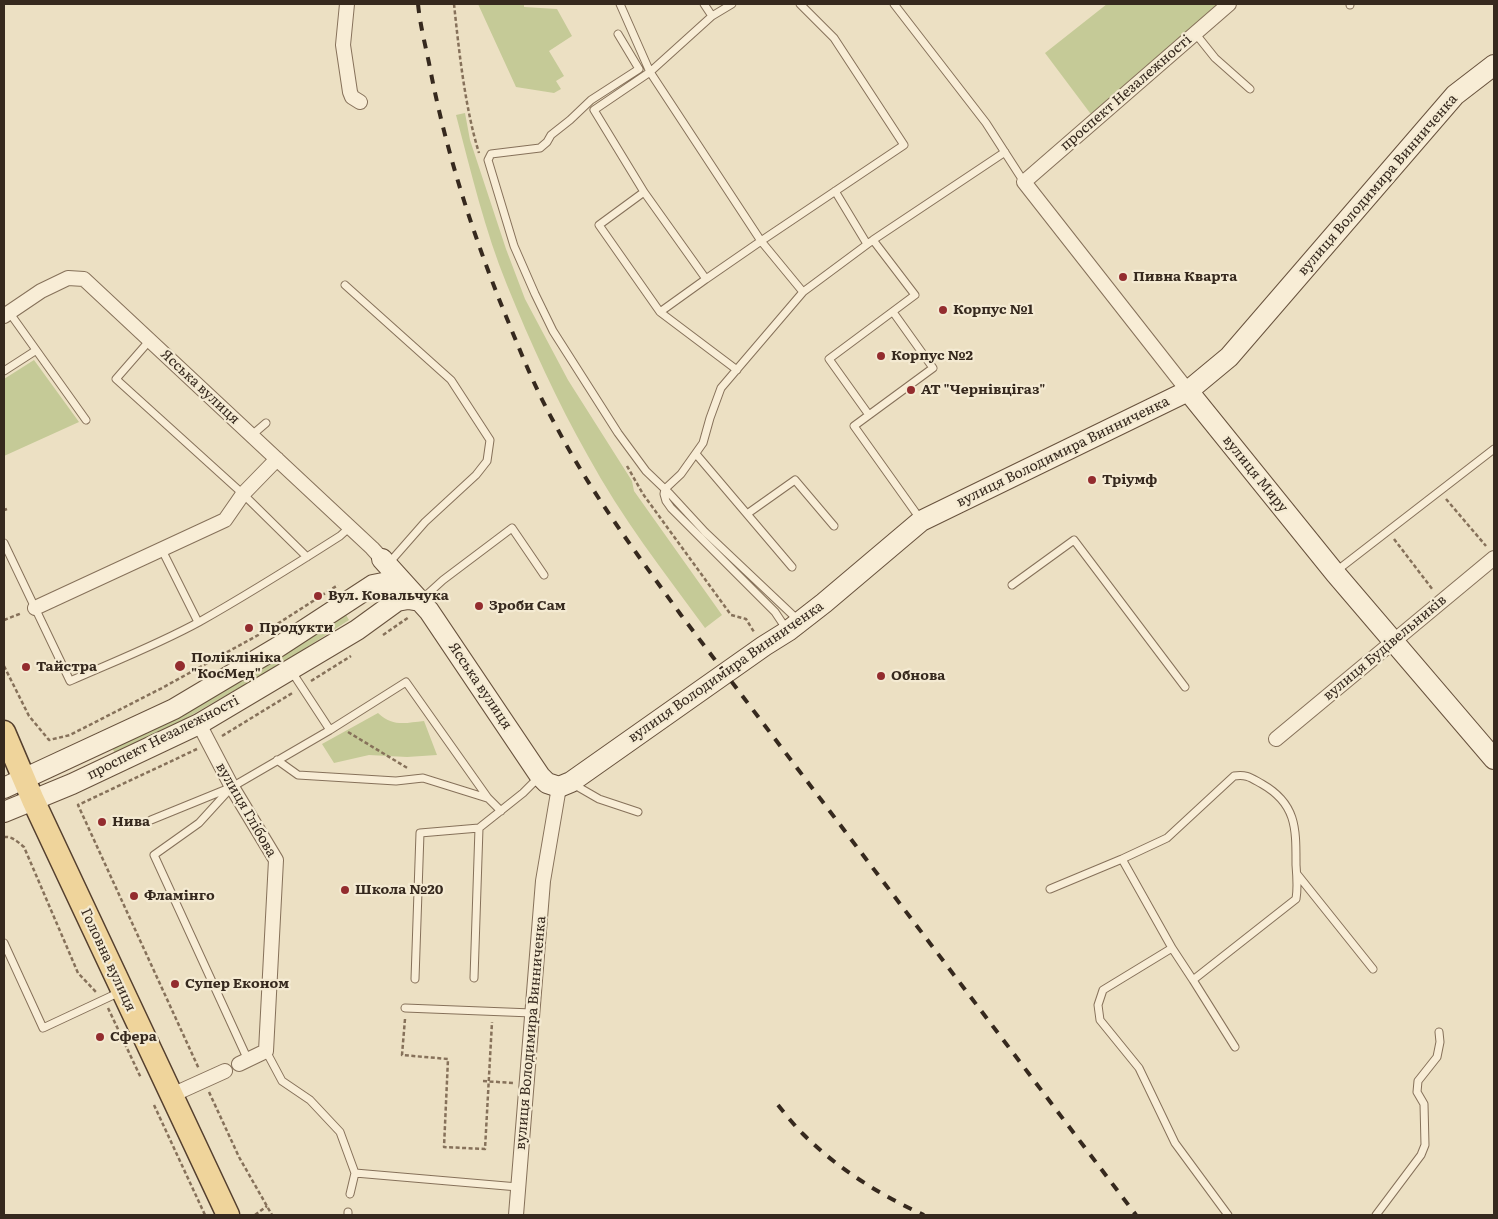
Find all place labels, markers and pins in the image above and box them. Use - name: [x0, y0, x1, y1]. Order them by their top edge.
- place label: Пивна Кварта: [1133, 269, 1237, 285]
- marker: Пивна Кварта: [1117, 271, 1129, 283]
- place label: Корпус №1: [953, 302, 1033, 318]
- marker: Корпус №1: [937, 304, 949, 316]
- place label: Корпус №2: [891, 348, 973, 364]
- marker: Корпус №2: [875, 350, 887, 362]
- place label: АТ "Чернівцігаз": [921, 382, 1045, 398]
- marker: АТ "Чернівцігаз": [905, 384, 917, 396]
- place label: Тріумф: [1102, 472, 1157, 488]
- marker: Тріумф: [1086, 474, 1098, 486]
- place label: Вул. Ковальчука: [328, 588, 449, 604]
- marker: Вул. Ковальчука: [312, 590, 324, 602]
- place label: Зроби Сам: [489, 598, 566, 614]
- marker: Зроби Сам: [473, 600, 485, 612]
- place label: Продукти: [259, 620, 334, 636]
- marker: Продукти: [243, 622, 255, 634]
- place label: Поліклініка "КосМед": [191, 650, 281, 682]
- place label: Тайстра: [36, 659, 97, 675]
- marker: Поліклініка "КосМед": [173, 659, 187, 673]
- marker: Тайстра: [20, 661, 32, 673]
- place label: Обнова: [891, 668, 945, 684]
- marker: Обнова: [875, 670, 887, 682]
- place label: Нива: [112, 814, 150, 830]
- marker: Нива: [96, 816, 108, 828]
- place label: Школа №20: [355, 882, 443, 898]
- marker: Школа №20: [339, 884, 351, 896]
- place label: Фламінго: [144, 888, 215, 904]
- marker: Фламінго: [128, 890, 140, 902]
- place label: Супер Економ: [185, 976, 289, 992]
- marker: Супер Економ: [169, 978, 181, 990]
- place label: Сфера: [110, 1029, 157, 1045]
- marker: Сфера: [94, 1031, 106, 1043]

